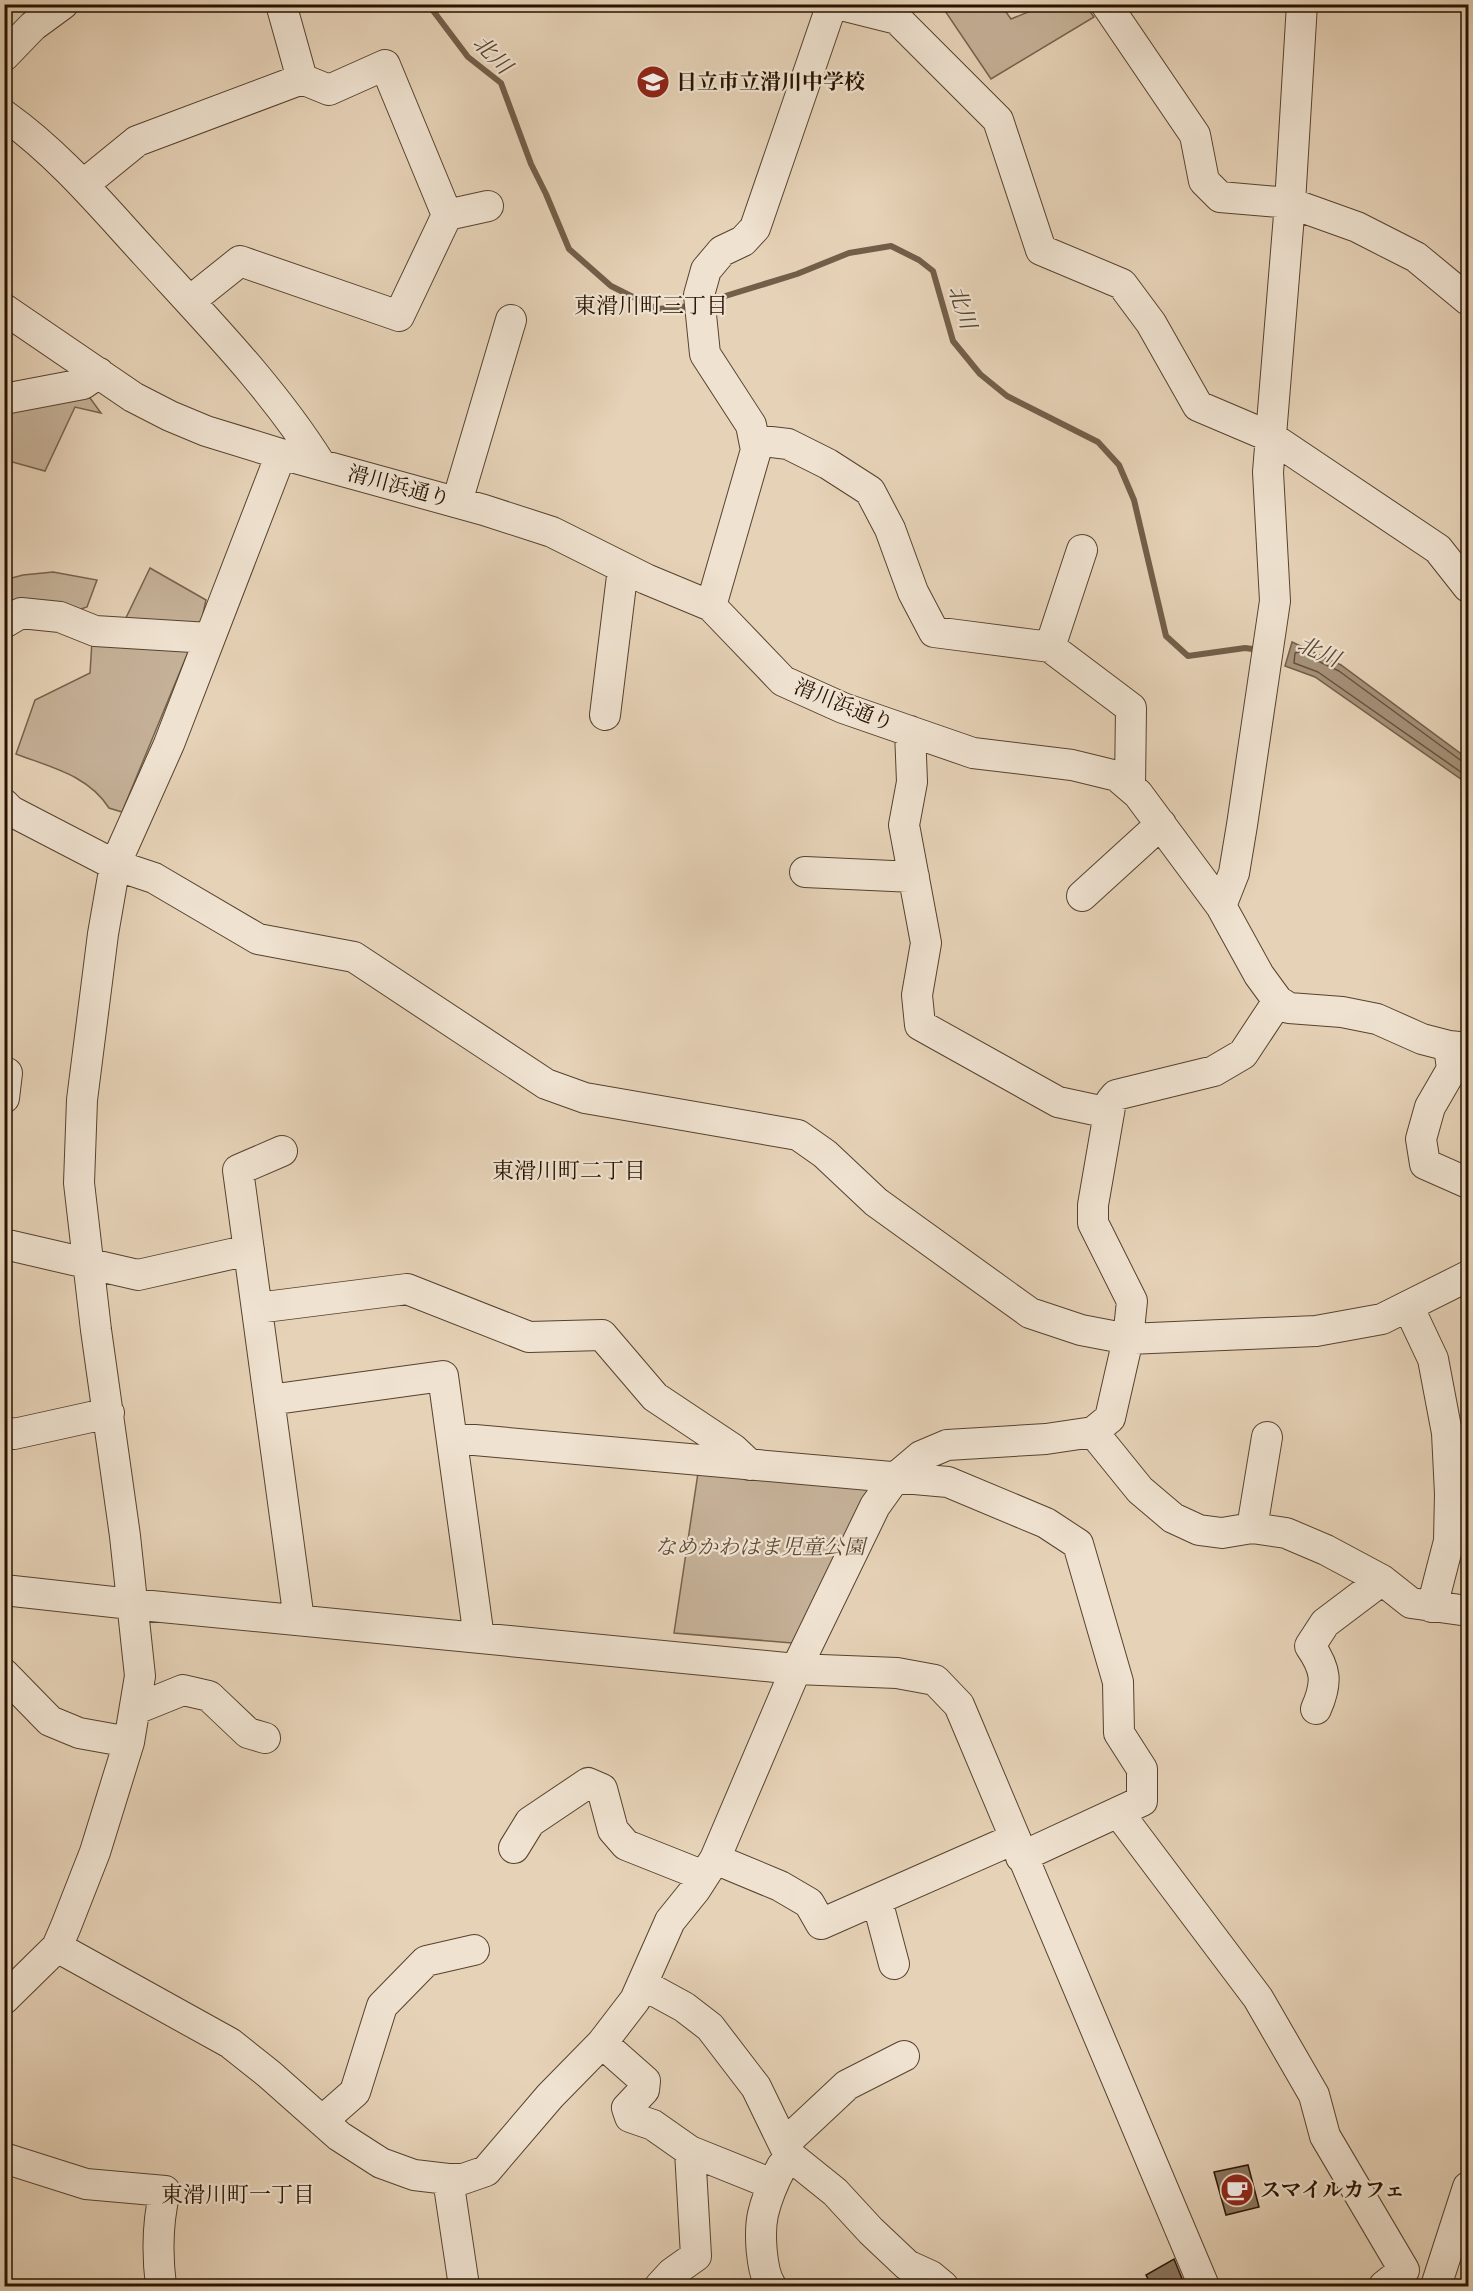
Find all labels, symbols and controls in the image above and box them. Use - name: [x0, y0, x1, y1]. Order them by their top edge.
- water label: 北川: [467, 30, 518, 82]
- school or university icon: 日立市立滑川中学校: [635, 64, 671, 100]
- place label: 日立市立滑川中学校: [676, 70, 865, 96]
- water label: 北川: [942, 282, 982, 334]
- district label: 東滑川町三丁目: [574, 293, 728, 320]
- street label: 滑川浜通り: [345, 461, 453, 513]
- water label: 北川: [1293, 631, 1346, 674]
- street label: 滑川浜通り: [790, 674, 897, 738]
- district label: 東滑川町二丁目: [492, 1158, 646, 1185]
- park label: なめかわはま児童公園: [655, 1535, 868, 1561]
- cafe icon: スマイルカフェ: [1219, 2172, 1255, 2208]
- place label: スマイルカフェ: [1260, 2178, 1405, 2204]
- district label: 東滑川町一丁目: [161, 2182, 315, 2209]

